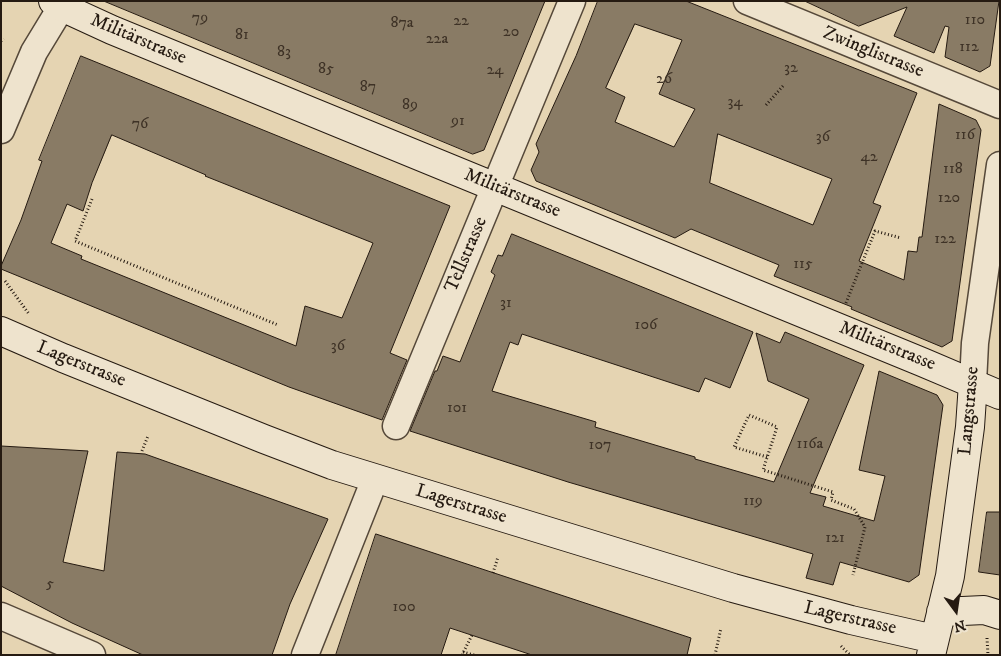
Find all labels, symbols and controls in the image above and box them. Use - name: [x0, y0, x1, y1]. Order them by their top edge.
- house number: 79: [192, 9, 208, 29]
- street label: Militärstrasse: [87, 10, 189, 70]
- house number: 110: [965, 11, 985, 31]
- house number: 22: [453, 12, 469, 32]
- house number: 87a: [390, 14, 414, 34]
- street label: Zwinglistrasse: [819, 22, 927, 84]
- house number: 20: [503, 23, 519, 43]
- house number: 81: [235, 26, 249, 46]
- house number: 22a: [426, 30, 448, 50]
- house number: 112: [959, 38, 979, 58]
- house number: 83: [277, 43, 291, 63]
- house number: 32: [784, 59, 798, 79]
- house number: 85: [318, 60, 334, 80]
- house number: 24: [486, 61, 504, 81]
- house number: 26: [656, 70, 672, 90]
- house number: 87: [360, 78, 376, 98]
- house number: 34: [727, 93, 743, 113]
- house number: 89: [402, 96, 418, 116]
- house number: 91: [451, 112, 465, 132]
- house number: 76: [132, 115, 148, 135]
- house number: 116: [955, 126, 975, 146]
- house number: 36: [816, 128, 830, 148]
- house number: 42: [860, 148, 878, 168]
- house number: 118: [943, 160, 963, 180]
- street label: Militärstrasse: [460, 164, 564, 224]
- house number: 120: [938, 189, 960, 209]
- street label: Tellstrasse: [441, 214, 493, 296]
- house number: 122: [934, 230, 956, 250]
- house number: 115: [793, 255, 813, 275]
- house number: 31: [500, 294, 512, 314]
- house number: 106: [635, 316, 657, 336]
- street label: Militärstrasse: [835, 317, 939, 377]
- street label: Lagerstrasse: [33, 337, 129, 393]
- house number: 36: [331, 337, 345, 357]
- street label: Langstrasse: [955, 366, 985, 456]
- house number: 101: [447, 399, 467, 419]
- house number: 116a: [797, 435, 823, 455]
- house number: 107: [589, 436, 611, 456]
- street label: Lagerstrasse: [413, 480, 509, 530]
- house number: 119: [743, 492, 763, 512]
- house number: 121: [825, 529, 845, 549]
- house number: 5: [46, 575, 54, 595]
- north arrow: [931, 586, 981, 636]
- street label: Lagerstrasse: [802, 597, 898, 641]
- house number: 100: [392, 598, 416, 618]
- text: N: [952, 615, 967, 636]

